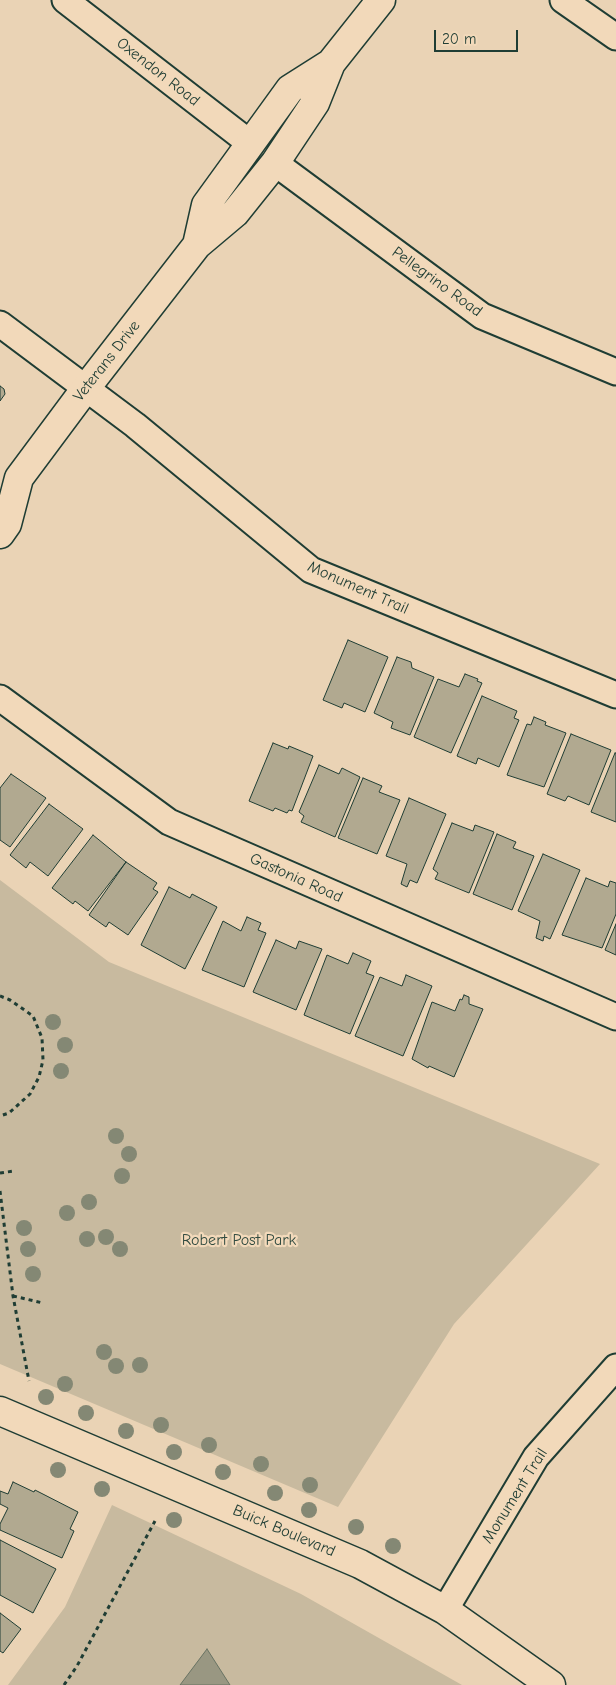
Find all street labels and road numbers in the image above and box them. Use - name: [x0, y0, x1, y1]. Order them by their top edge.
- street label: Oxendon Road: [113, 34, 203, 110]
- street label: Pellegrino Road: [388, 243, 486, 321]
- street label: Veterans Drive: [69, 317, 145, 405]
- street label: Monument Trail: [304, 557, 412, 619]
- street label: Gastonia Road: [247, 849, 345, 907]
- street label: Monument Trail: [478, 1445, 552, 1547]
- street label: Buick Boulevard: [230, 1501, 338, 1561]

